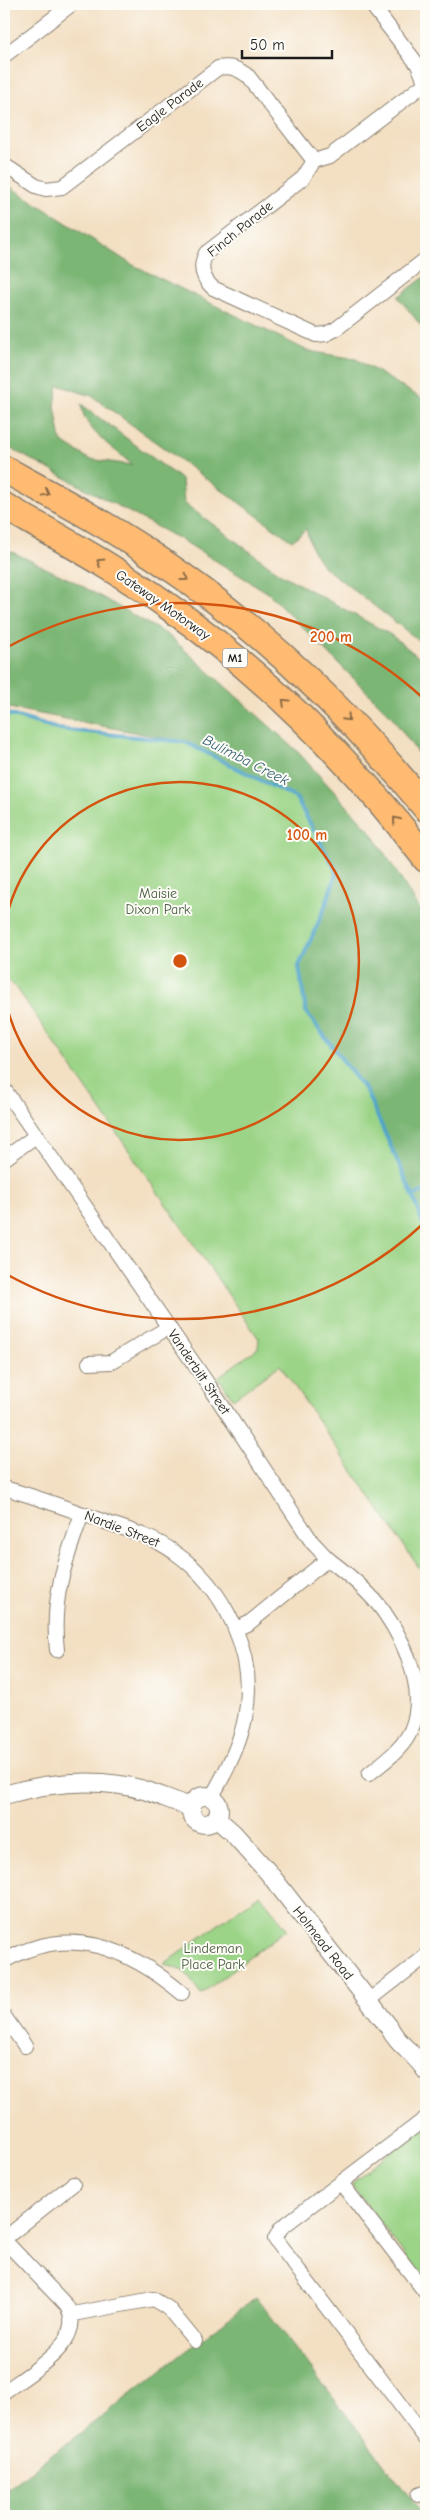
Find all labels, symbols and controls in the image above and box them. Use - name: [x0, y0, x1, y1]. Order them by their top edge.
- scale bar: [242, 28, 332, 60]
- text: 50 m: [250, 36, 285, 54]
- street label: Eagle Parade: [133, 74, 207, 136]
- street label: Finch Parade: [204, 197, 276, 261]
- one-way arrow: [41, 486, 50, 496]
- one-way arrow: [97, 558, 106, 568]
- street label: Gateway Motorway: [113, 566, 214, 644]
- one-way arrow: [179, 572, 189, 581]
- text: 200 m: [310, 628, 352, 646]
- road number: M1: [222, 648, 248, 668]
- one-way arrow: [281, 699, 290, 708]
- one-way arrow: [341, 712, 350, 721]
- water label: Bulimba Creek: [200, 731, 293, 790]
- one-way arrow: [394, 817, 402, 826]
- text: 100 m: [287, 826, 327, 844]
- park label: Maisie Dixon Park: [126, 885, 191, 918]
- centre of rings: [171, 952, 189, 970]
- street label: Vanderbilt Street: [164, 1326, 234, 1419]
- street label: Nardie Street: [82, 1507, 163, 1551]
- street label: Holmead Road: [289, 1903, 357, 1983]
- park label: Lindeman Place Park: [181, 1940, 245, 1973]

